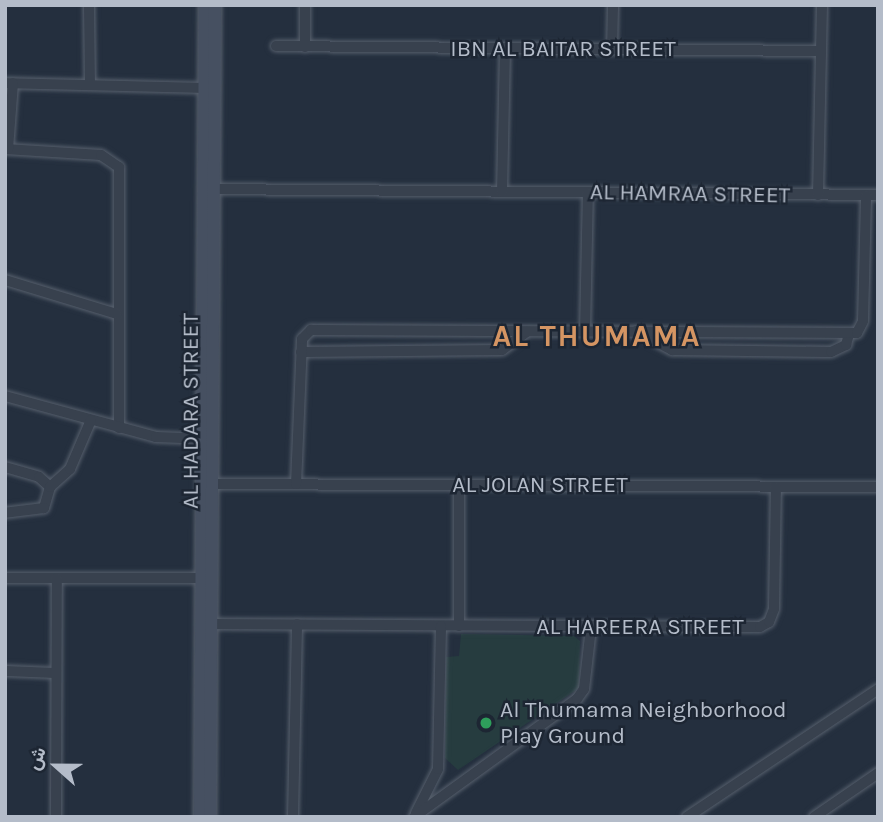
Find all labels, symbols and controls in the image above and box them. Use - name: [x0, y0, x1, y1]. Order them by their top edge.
- street label: IBN AL BAITAR STREET: [450, 35, 676, 63]
- street label: AL HAMRAA STREET: [590, 178, 790, 210]
- street label: AL HADARA STREET: [177, 313, 205, 509]
- district label: AL THUMAMA: [494, 318, 700, 354]
- street label: AL JOLAN STREET: [452, 471, 628, 499]
- street label: AL HAREERA STREET: [536, 613, 744, 641]
- place label: Al Thumama Neighborhood Play Ground: [500, 696, 787, 750]
- marker: Al Thumama Neighborhood Play Ground: [478, 715, 494, 731]
- north arrow: [21, 731, 91, 801]
- text: ش: [22, 744, 51, 773]

